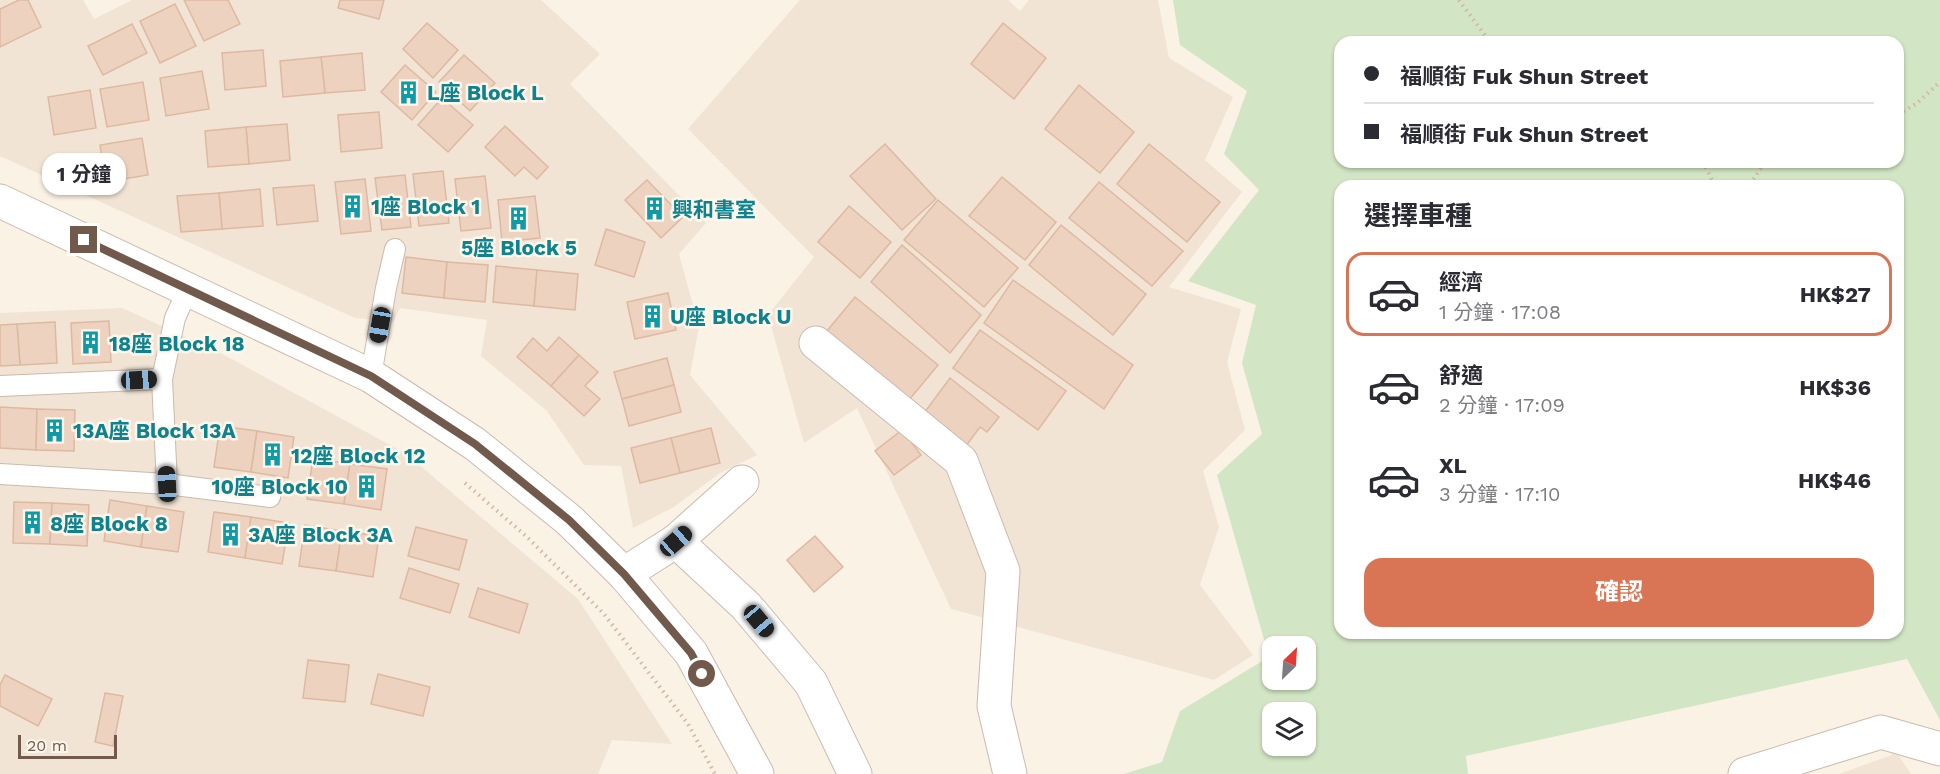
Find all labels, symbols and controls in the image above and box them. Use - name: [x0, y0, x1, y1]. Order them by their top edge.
- text: 福順街 Fuk Shun Street: [1400, 64, 1648, 89]
- building icon: L座 Block L: [396, 79, 422, 105]
- place label: L座 Block L: [427, 80, 544, 105]
- text: 福順街 Fuk Shun Street: [1400, 122, 1648, 147]
- callout: 1 分鐘: [42, 153, 126, 195]
- text: 1 分鐘: [57, 162, 111, 186]
- building icon: 1座 Block 1: [340, 193, 366, 219]
- place label: 1座 Block 1: [371, 194, 480, 219]
- building icon: 興和書室: [641, 196, 667, 222]
- place label: 興和書室: [672, 197, 756, 222]
- text: 選擇車種: [1364, 200, 1472, 232]
- building icon: 5座 Block 5: [506, 206, 532, 232]
- route end: [70, 226, 97, 253]
- place label: 5座 Block 5: [461, 235, 577, 260]
- icon: car: [1367, 267, 1421, 321]
- text: 經濟: [1439, 270, 1483, 295]
- text: HK$27: [1800, 282, 1871, 307]
- text: 1 分鐘 · 17:08: [1439, 300, 1561, 324]
- building icon: U座 Block U: [639, 303, 665, 329]
- place label: U座 Block U: [670, 304, 791, 329]
- car: [368, 306, 392, 344]
- building icon: 18座 Block 18: [78, 330, 104, 356]
- place label: 18座 Block 18: [109, 331, 245, 356]
- icon: car: [1367, 360, 1421, 414]
- text: 舒適: [1439, 363, 1483, 388]
- car: [121, 370, 157, 390]
- text: HK$36: [1799, 375, 1871, 400]
- text: 2 分鐘 · 17:09: [1439, 393, 1565, 417]
- building icon: 13A座 Block 13A: [42, 417, 68, 443]
- place label: 13A座 Block 13A: [73, 418, 237, 443]
- building icon: 12座 Block 12: [260, 442, 286, 468]
- place label: 12座 Block 12: [291, 443, 425, 468]
- icon: car: [1367, 453, 1421, 507]
- text: XL: [1439, 453, 1467, 478]
- car: [157, 466, 177, 502]
- text: HK$46: [1798, 468, 1871, 493]
- building icon: 10座 Block 10: [353, 473, 379, 499]
- place label: 10座 Block 10: [212, 474, 348, 499]
- text: 3 分鐘 · 17:10: [1439, 482, 1560, 506]
- building icon: 8座 Block 8: [19, 510, 45, 536]
- place label: 8座 Block 8: [50, 511, 168, 536]
- building icon: 3A座 Block 3A: [217, 521, 243, 547]
- place label: 3A座 Block 3A: [248, 522, 394, 547]
- car: [657, 522, 695, 560]
- button: 確認: [1364, 558, 1874, 627]
- car: [741, 601, 777, 641]
- north arrow: [1262, 636, 1316, 690]
- map controls: [1262, 636, 1316, 756]
- route start: [688, 660, 715, 687]
- button: layers: [1262, 702, 1316, 756]
- scale bar: [18, 732, 117, 760]
- text: 20 m: [27, 736, 67, 755]

